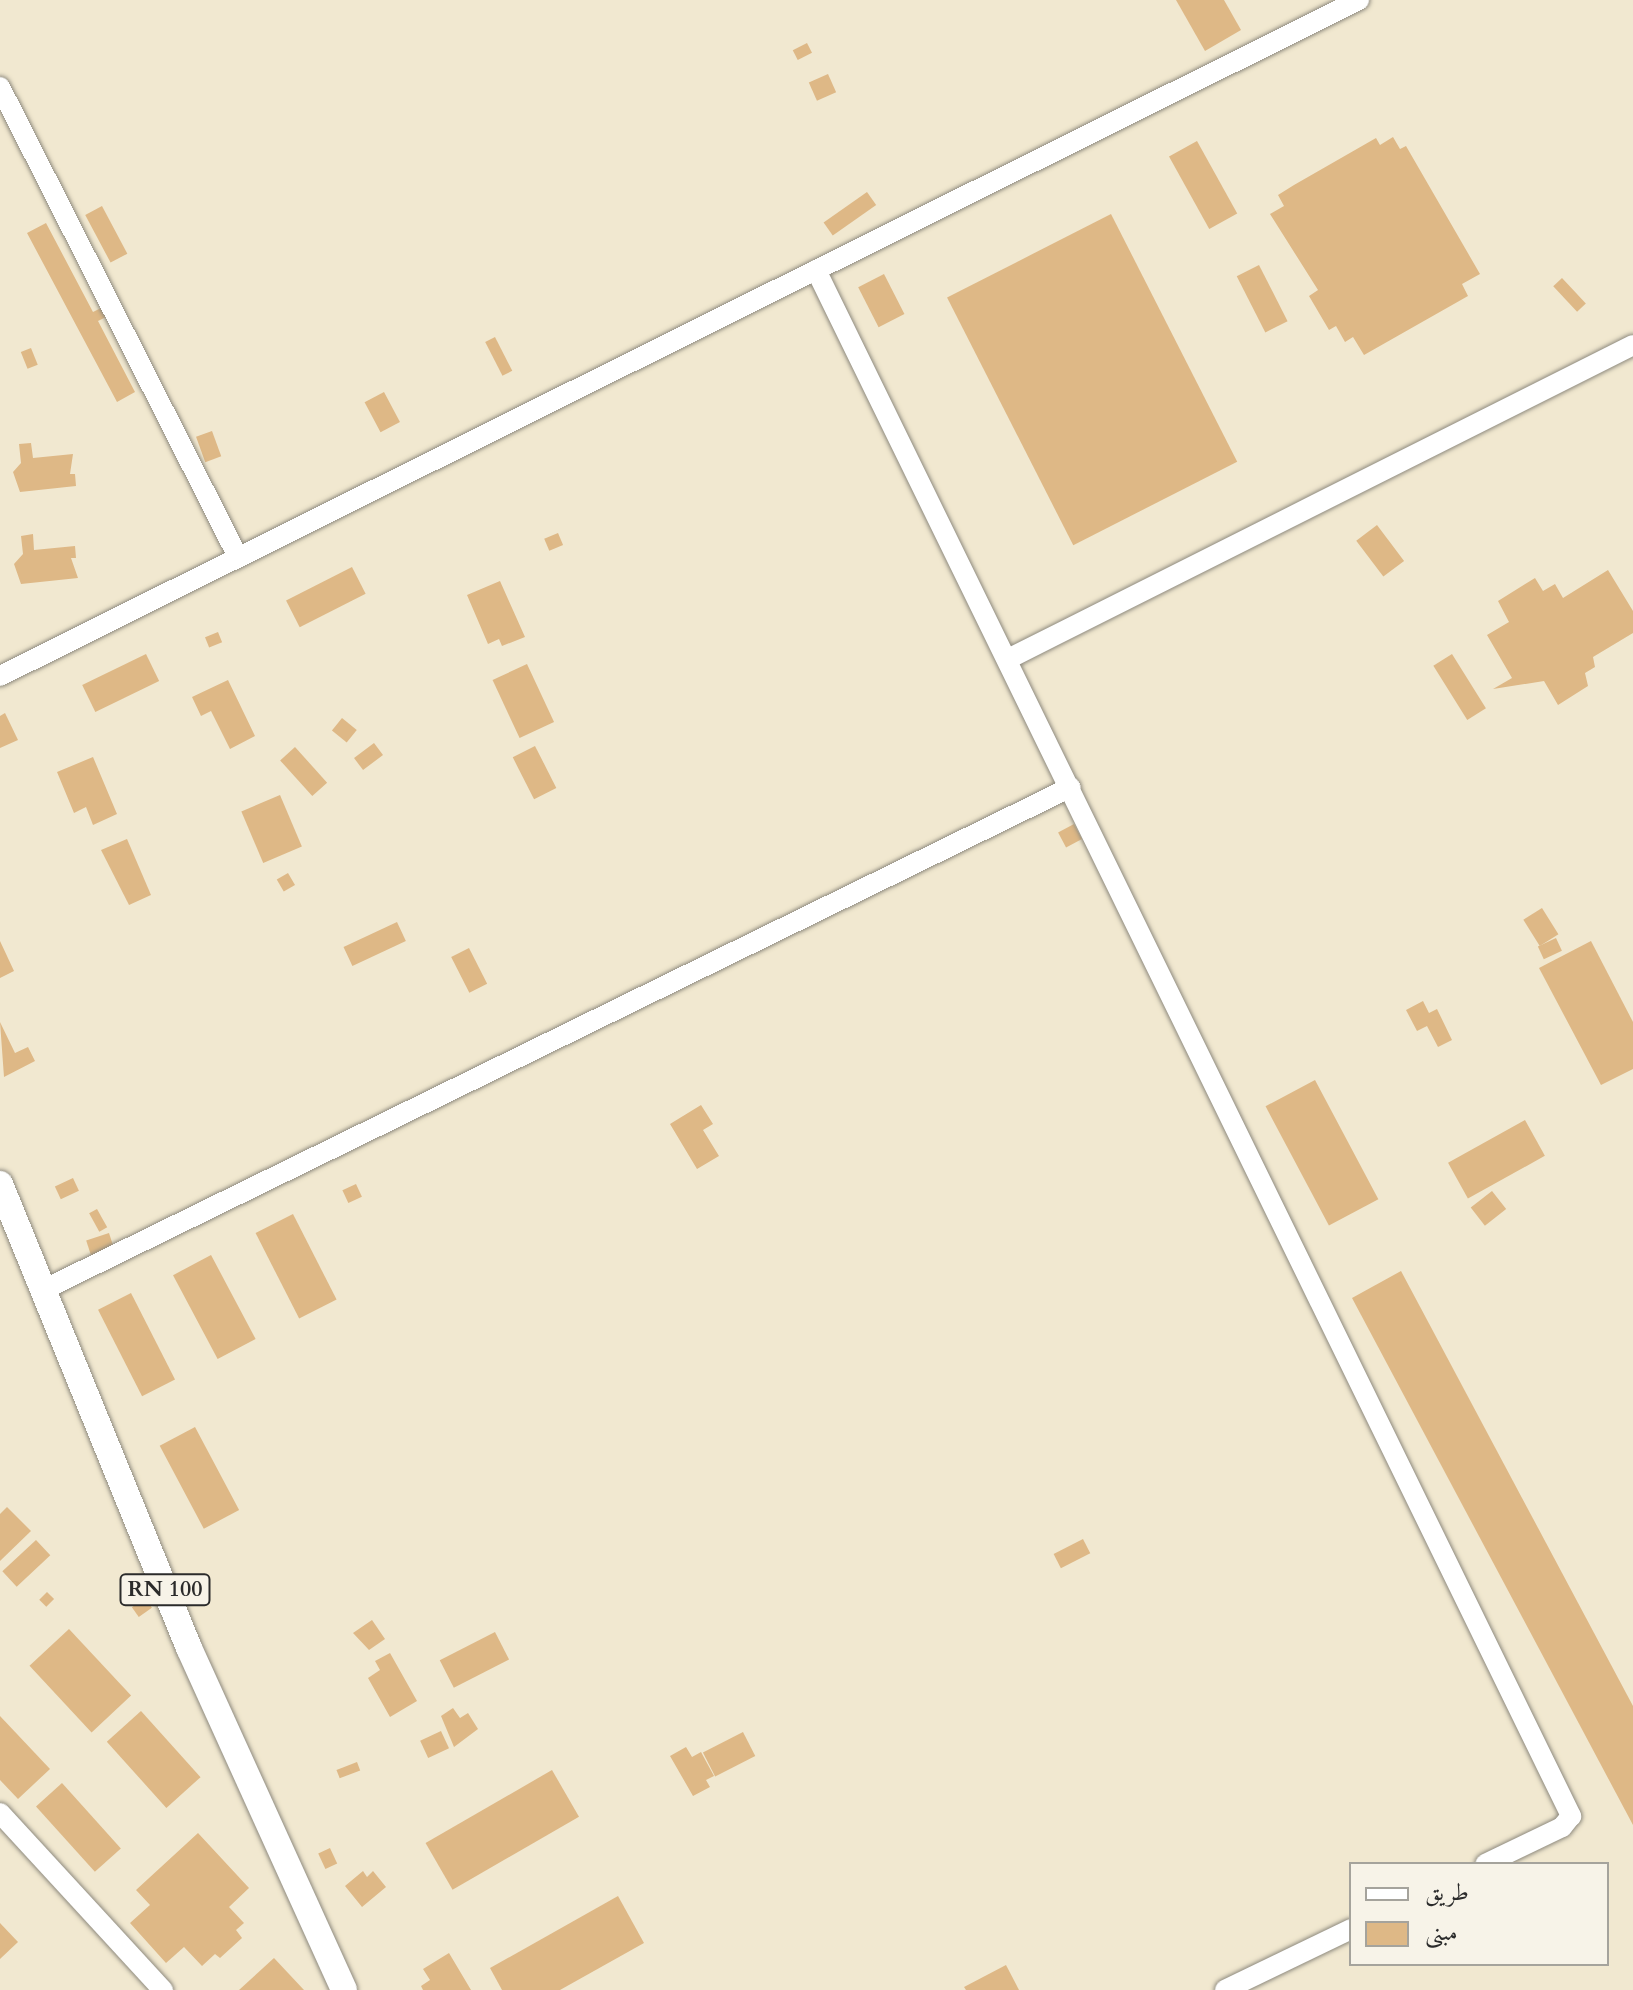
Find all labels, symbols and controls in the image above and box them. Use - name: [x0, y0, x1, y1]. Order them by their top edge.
- road number: RN 100: [119, 1572, 211, 1608]
- legend: [1349, 1862, 1609, 1966]
- text: طريق: [1425, 1876, 1469, 1909]
- text: مبنى: [1425, 1916, 1458, 1949]

